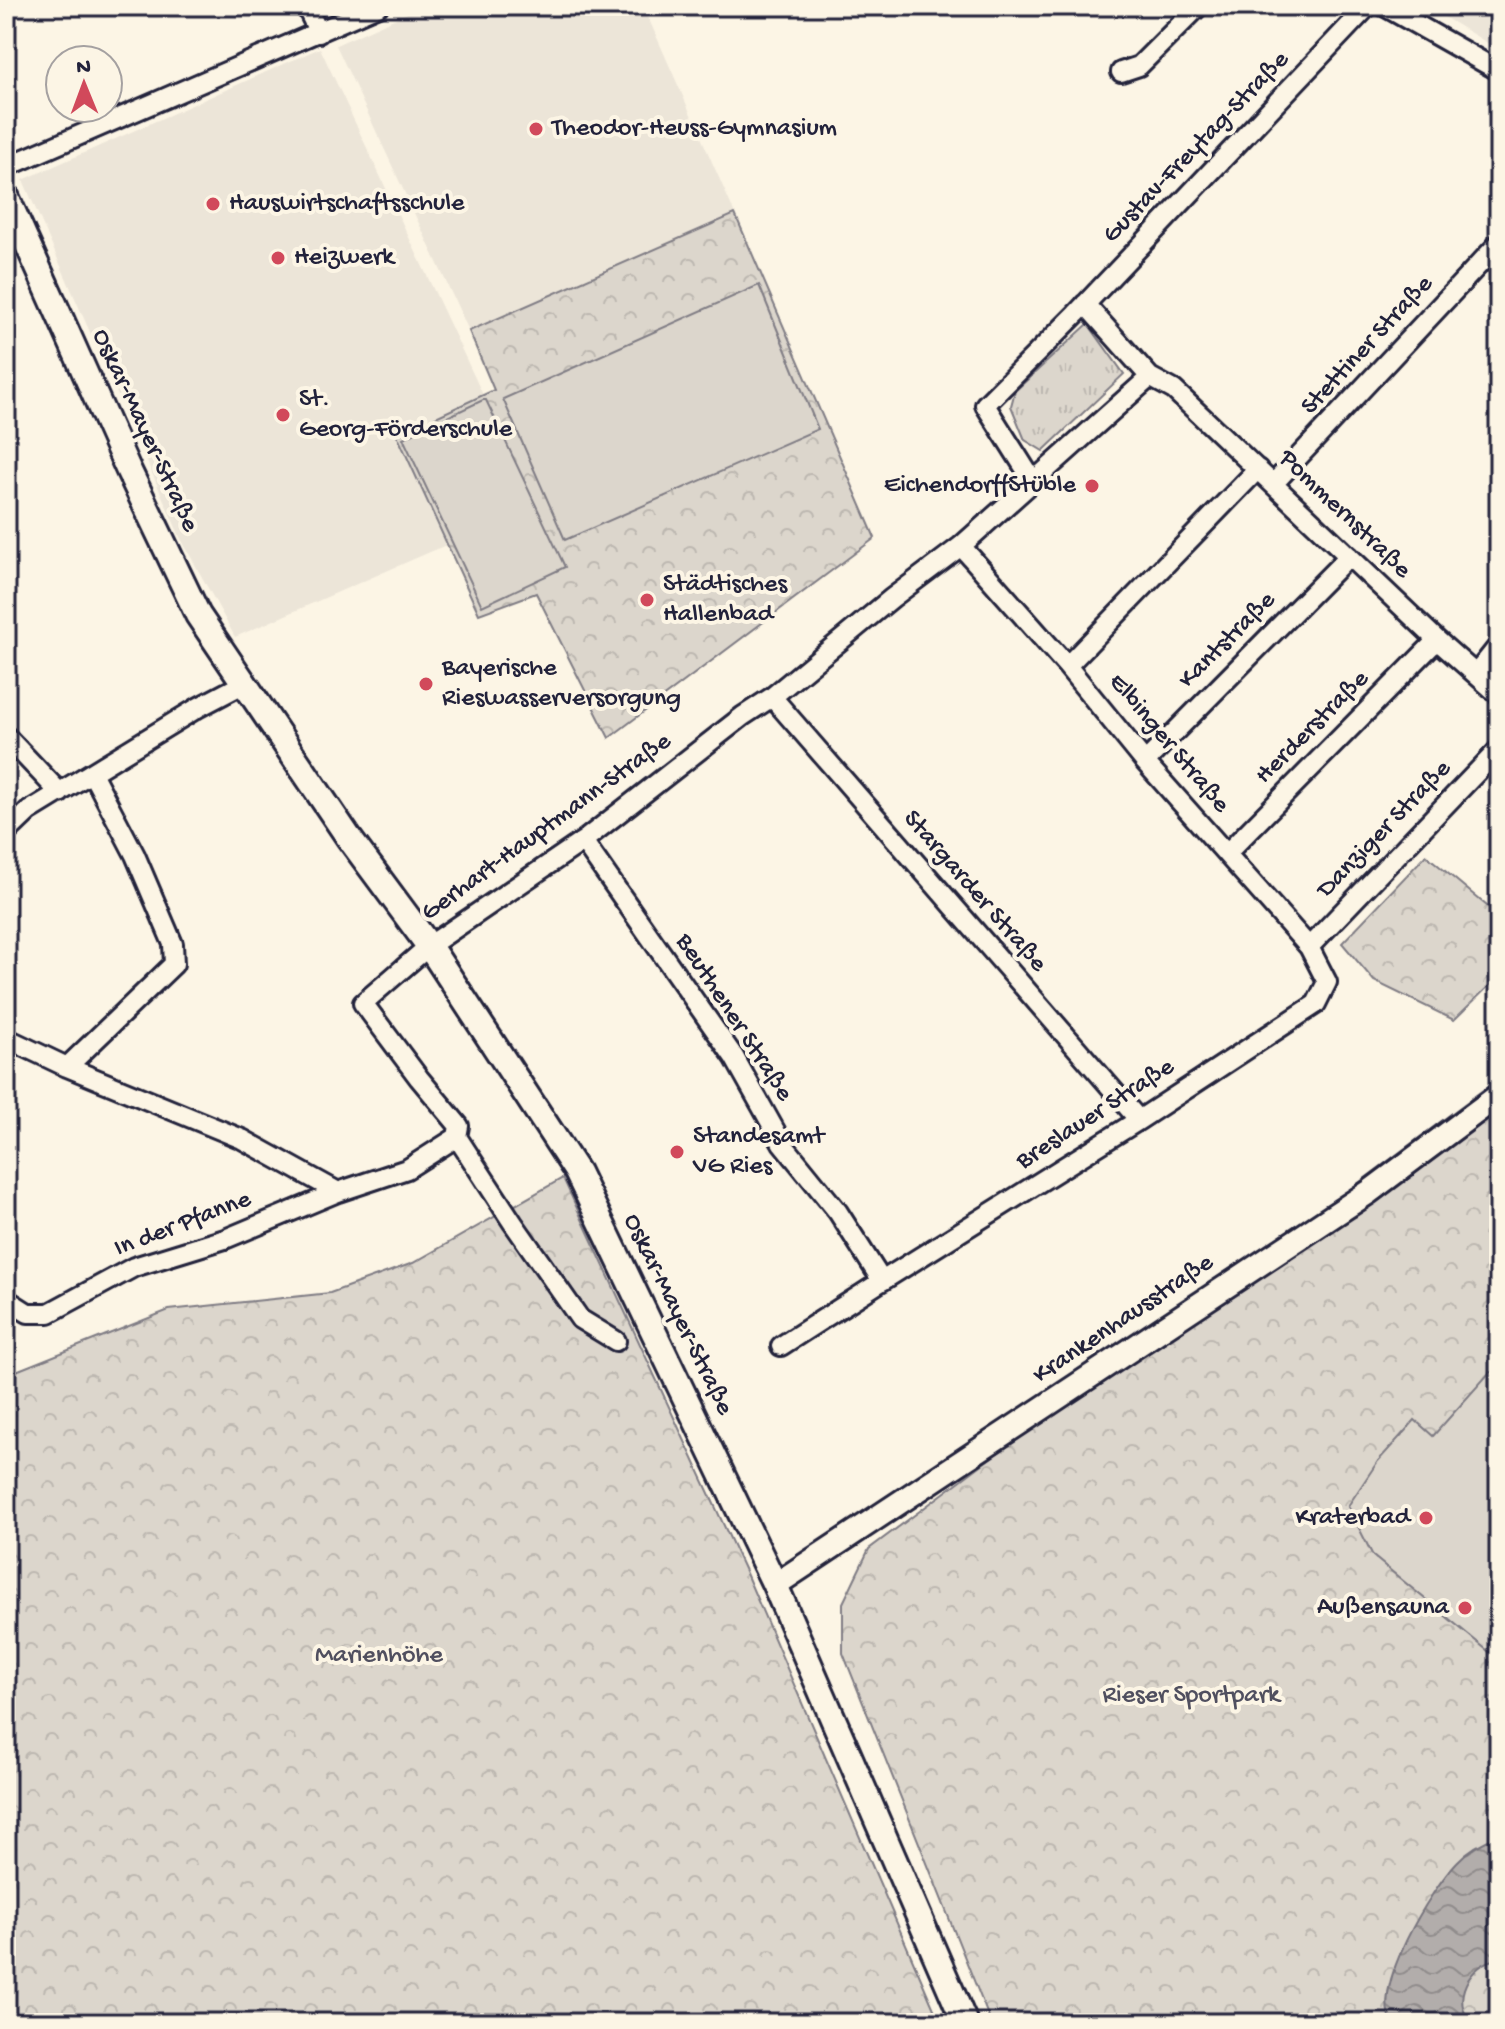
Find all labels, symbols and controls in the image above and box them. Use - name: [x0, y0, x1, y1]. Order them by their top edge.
- north arrow: [44, 44, 124, 124]
- street label: Gustav-Freytag-Straße: [1097, 45, 1297, 251]
- text: N: [76, 55, 91, 81]
- place label: Theodor-Heuss-Gymnasium: [550, 114, 837, 145]
- marker: Theodor-Heuss-Gymnasium: [527, 120, 545, 138]
- place label: Hauswirtschaftsschule: [229, 189, 465, 220]
- marker: Hauswirtschaftsschule: [204, 195, 222, 213]
- place label: Heizwerk: [294, 243, 396, 274]
- marker: Heizwerk: [269, 249, 287, 267]
- street label: Stettiner Straße: [1295, 269, 1441, 422]
- street label: Oskar-Mayer-Straße: [83, 325, 205, 538]
- place label: St. Georg-Förderschule: [299, 385, 513, 446]
- marker: St. Georg-Förderschule: [274, 406, 292, 424]
- street label: Pommernstraße: [1270, 443, 1417, 587]
- place label: EichendorffStüble: [884, 471, 1077, 502]
- marker: EichendorffStüble: [1083, 477, 1101, 495]
- place label: Städtisches Hallenbad: [663, 570, 788, 631]
- street label: Kantstraße: [1173, 586, 1283, 696]
- marker: Städtisches Hallenbad: [638, 591, 656, 609]
- place label: Bayerische Rieswasserversorgung: [441, 654, 681, 715]
- street label: Herderstraße: [1250, 664, 1377, 791]
- street label: Elbinger Straße: [1101, 668, 1236, 821]
- marker: Bayerische Rieswasserversorgung: [417, 675, 435, 693]
- street label: Gerhart-Hauptmann-Straße: [416, 726, 679, 929]
- street label: Danziger Straße: [1310, 754, 1459, 907]
- street label: Stargarder Straße: [895, 805, 1053, 980]
- street label: Beuthener Straße: [667, 928, 799, 1108]
- street label: Breslauer Straße: [1010, 1052, 1181, 1178]
- place label: Standesamt VG Ries: [692, 1122, 827, 1183]
- marker: Standesamt VG Ries: [668, 1143, 686, 1161]
- street label: In der Pfanne: [110, 1185, 256, 1265]
- street label: Oskar-Mayer-Straße: [615, 1209, 739, 1421]
- street label: Krankenhausstraße: [1028, 1248, 1221, 1392]
- place label: Kraterbad: [1295, 1503, 1412, 1534]
- marker: Kraterbad: [1417, 1509, 1435, 1527]
- place label: Außensauna: [1317, 1593, 1451, 1624]
- marker: Außensauna: [1456, 1599, 1474, 1617]
- park label: Marienhöhe: [315, 1641, 444, 1672]
- park label: Rieser Sportpark: [1102, 1681, 1282, 1712]

